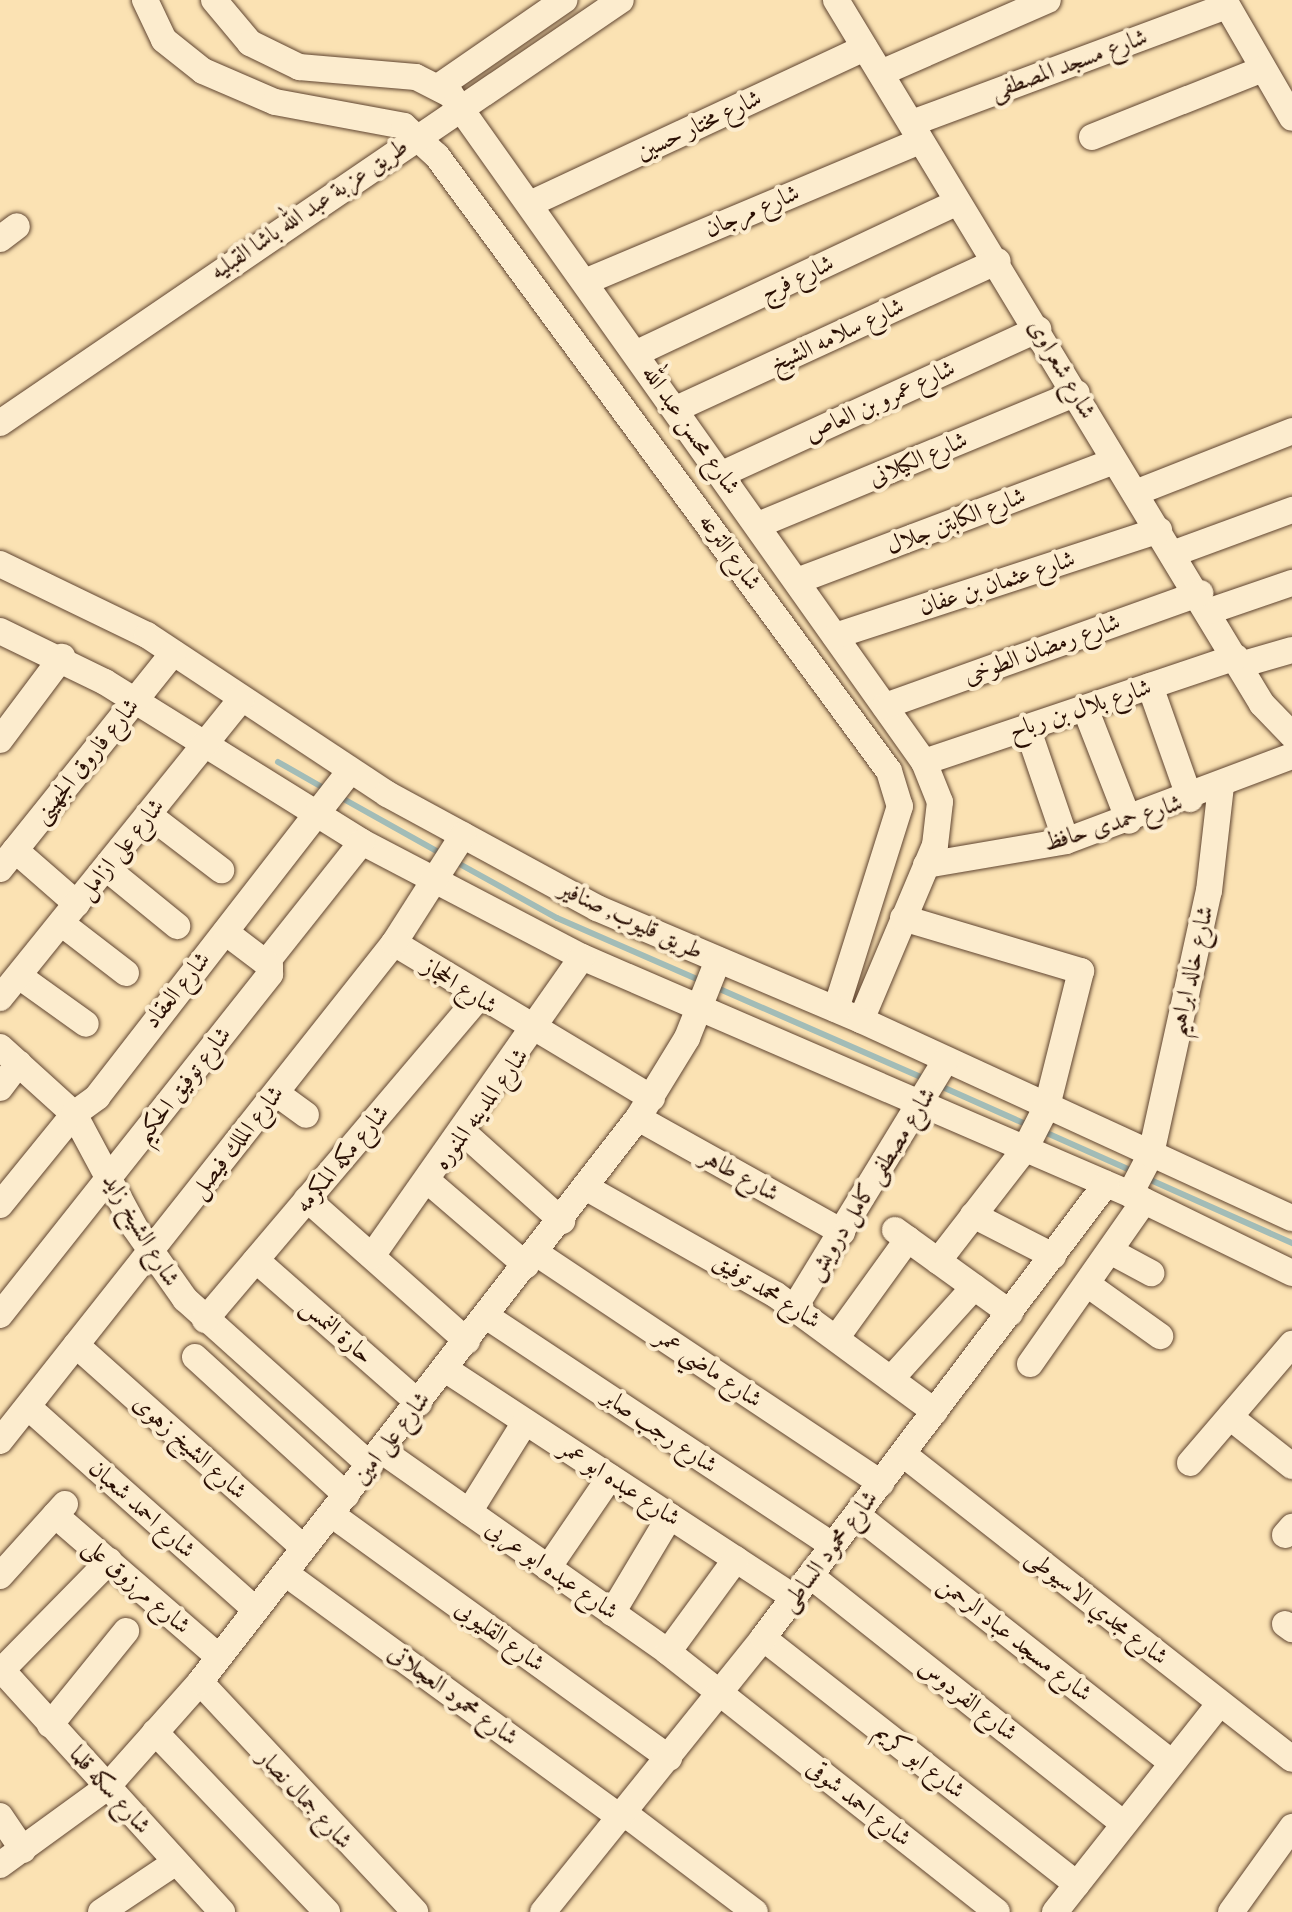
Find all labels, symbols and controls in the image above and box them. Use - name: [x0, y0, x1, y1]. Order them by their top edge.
- street label: شارع مسجد المصطفى: [987, 22, 1151, 106]
- street label: شارع مختار حسين: [632, 83, 766, 167]
- street label: طريق عزبة عبد الله باشا القبليه: [204, 132, 414, 286]
- street label: شارع مرجان: [700, 178, 804, 244]
- street label: شارع فرج: [756, 248, 838, 308]
- street label: شارع سلامه الشيخ: [765, 291, 909, 379]
- street label: شارع شعراوى: [1022, 314, 1102, 424]
- street label: شارع عمرو بن العاص: [800, 354, 960, 448]
- street label: شارع محسن عبد الله: [636, 360, 746, 500]
- street label: شارع الكيلانى: [864, 425, 972, 493]
- street label: شارع الكابتن جلال: [882, 481, 1030, 561]
- street label: شارع الترعه: [693, 508, 767, 596]
- street label: شارع عثمان بن عفان: [915, 544, 1079, 622]
- street label: شارع رمضان الطوخى: [960, 607, 1124, 691]
- street label: شارع بلال بن رباح: [1005, 672, 1155, 746]
- street label: شارع فاروق الجهينى: [27, 692, 145, 830]
- street label: شارع حمدى حافظ: [1040, 788, 1186, 858]
- street label: شارع على ازامل: [71, 793, 171, 905]
- street label: طريق قليوب, صنافير: [554, 874, 708, 966]
- street label: شارع خالد ابراهيم: [1162, 903, 1220, 1039]
- street label: شارع العقاد: [137, 946, 217, 1034]
- street label: شارع الحجاز: [417, 951, 503, 1021]
- street label: شارع توفيق الحكيم: [128, 1021, 238, 1149]
- street label: شارع المدينه المنوره: [427, 1042, 535, 1176]
- street label: شارع الملك فيصل: [184, 1080, 290, 1204]
- street label: شارع مصطفى كامل درويش: [800, 1082, 942, 1286]
- street label: شارع مكه المكرمه: [289, 1099, 395, 1219]
- street label: شارع طاهر: [696, 1142, 784, 1208]
- street label: شارع الشيخ زايد: [96, 1168, 186, 1292]
- street label: شارع محمد توفيق: [708, 1247, 826, 1335]
- street label: حارة النمس: [295, 1292, 379, 1370]
- street label: شارع ماضي عمر: [650, 1322, 768, 1414]
- street label: شارع رجب صابر: [597, 1382, 723, 1480]
- street label: شارع على امين: [346, 1386, 436, 1490]
- street label: شارع الشيخ زهوى: [127, 1388, 253, 1506]
- street label: شارع عبده ابو عمر: [554, 1433, 686, 1533]
- street label: شارع احمد شعبان: [83, 1454, 201, 1564]
- street label: شارع محمود الساطى: [774, 1485, 884, 1617]
- street label: شارع عبده ابو عربى: [480, 1514, 624, 1626]
- street label: شارع مرزوق على: [78, 1532, 196, 1640]
- street label: شارع مجدي الاسيوطى: [1020, 1543, 1174, 1671]
- street label: شارع مسجد عباد الرحمن: [932, 1570, 1098, 1708]
- street label: شارع القليوبى: [450, 1594, 550, 1678]
- street label: شارع محمود العجلاتى: [382, 1638, 524, 1752]
- street label: شارع الفردوس: [913, 1652, 1023, 1748]
- street label: شارع ابو كريم: [869, 1717, 971, 1805]
- street label: شارع سكه قلما: [63, 1740, 157, 1840]
- street label: شارع جمال نصار: [251, 1743, 359, 1855]
- street label: شارع احمد شوقى: [801, 1753, 917, 1853]

